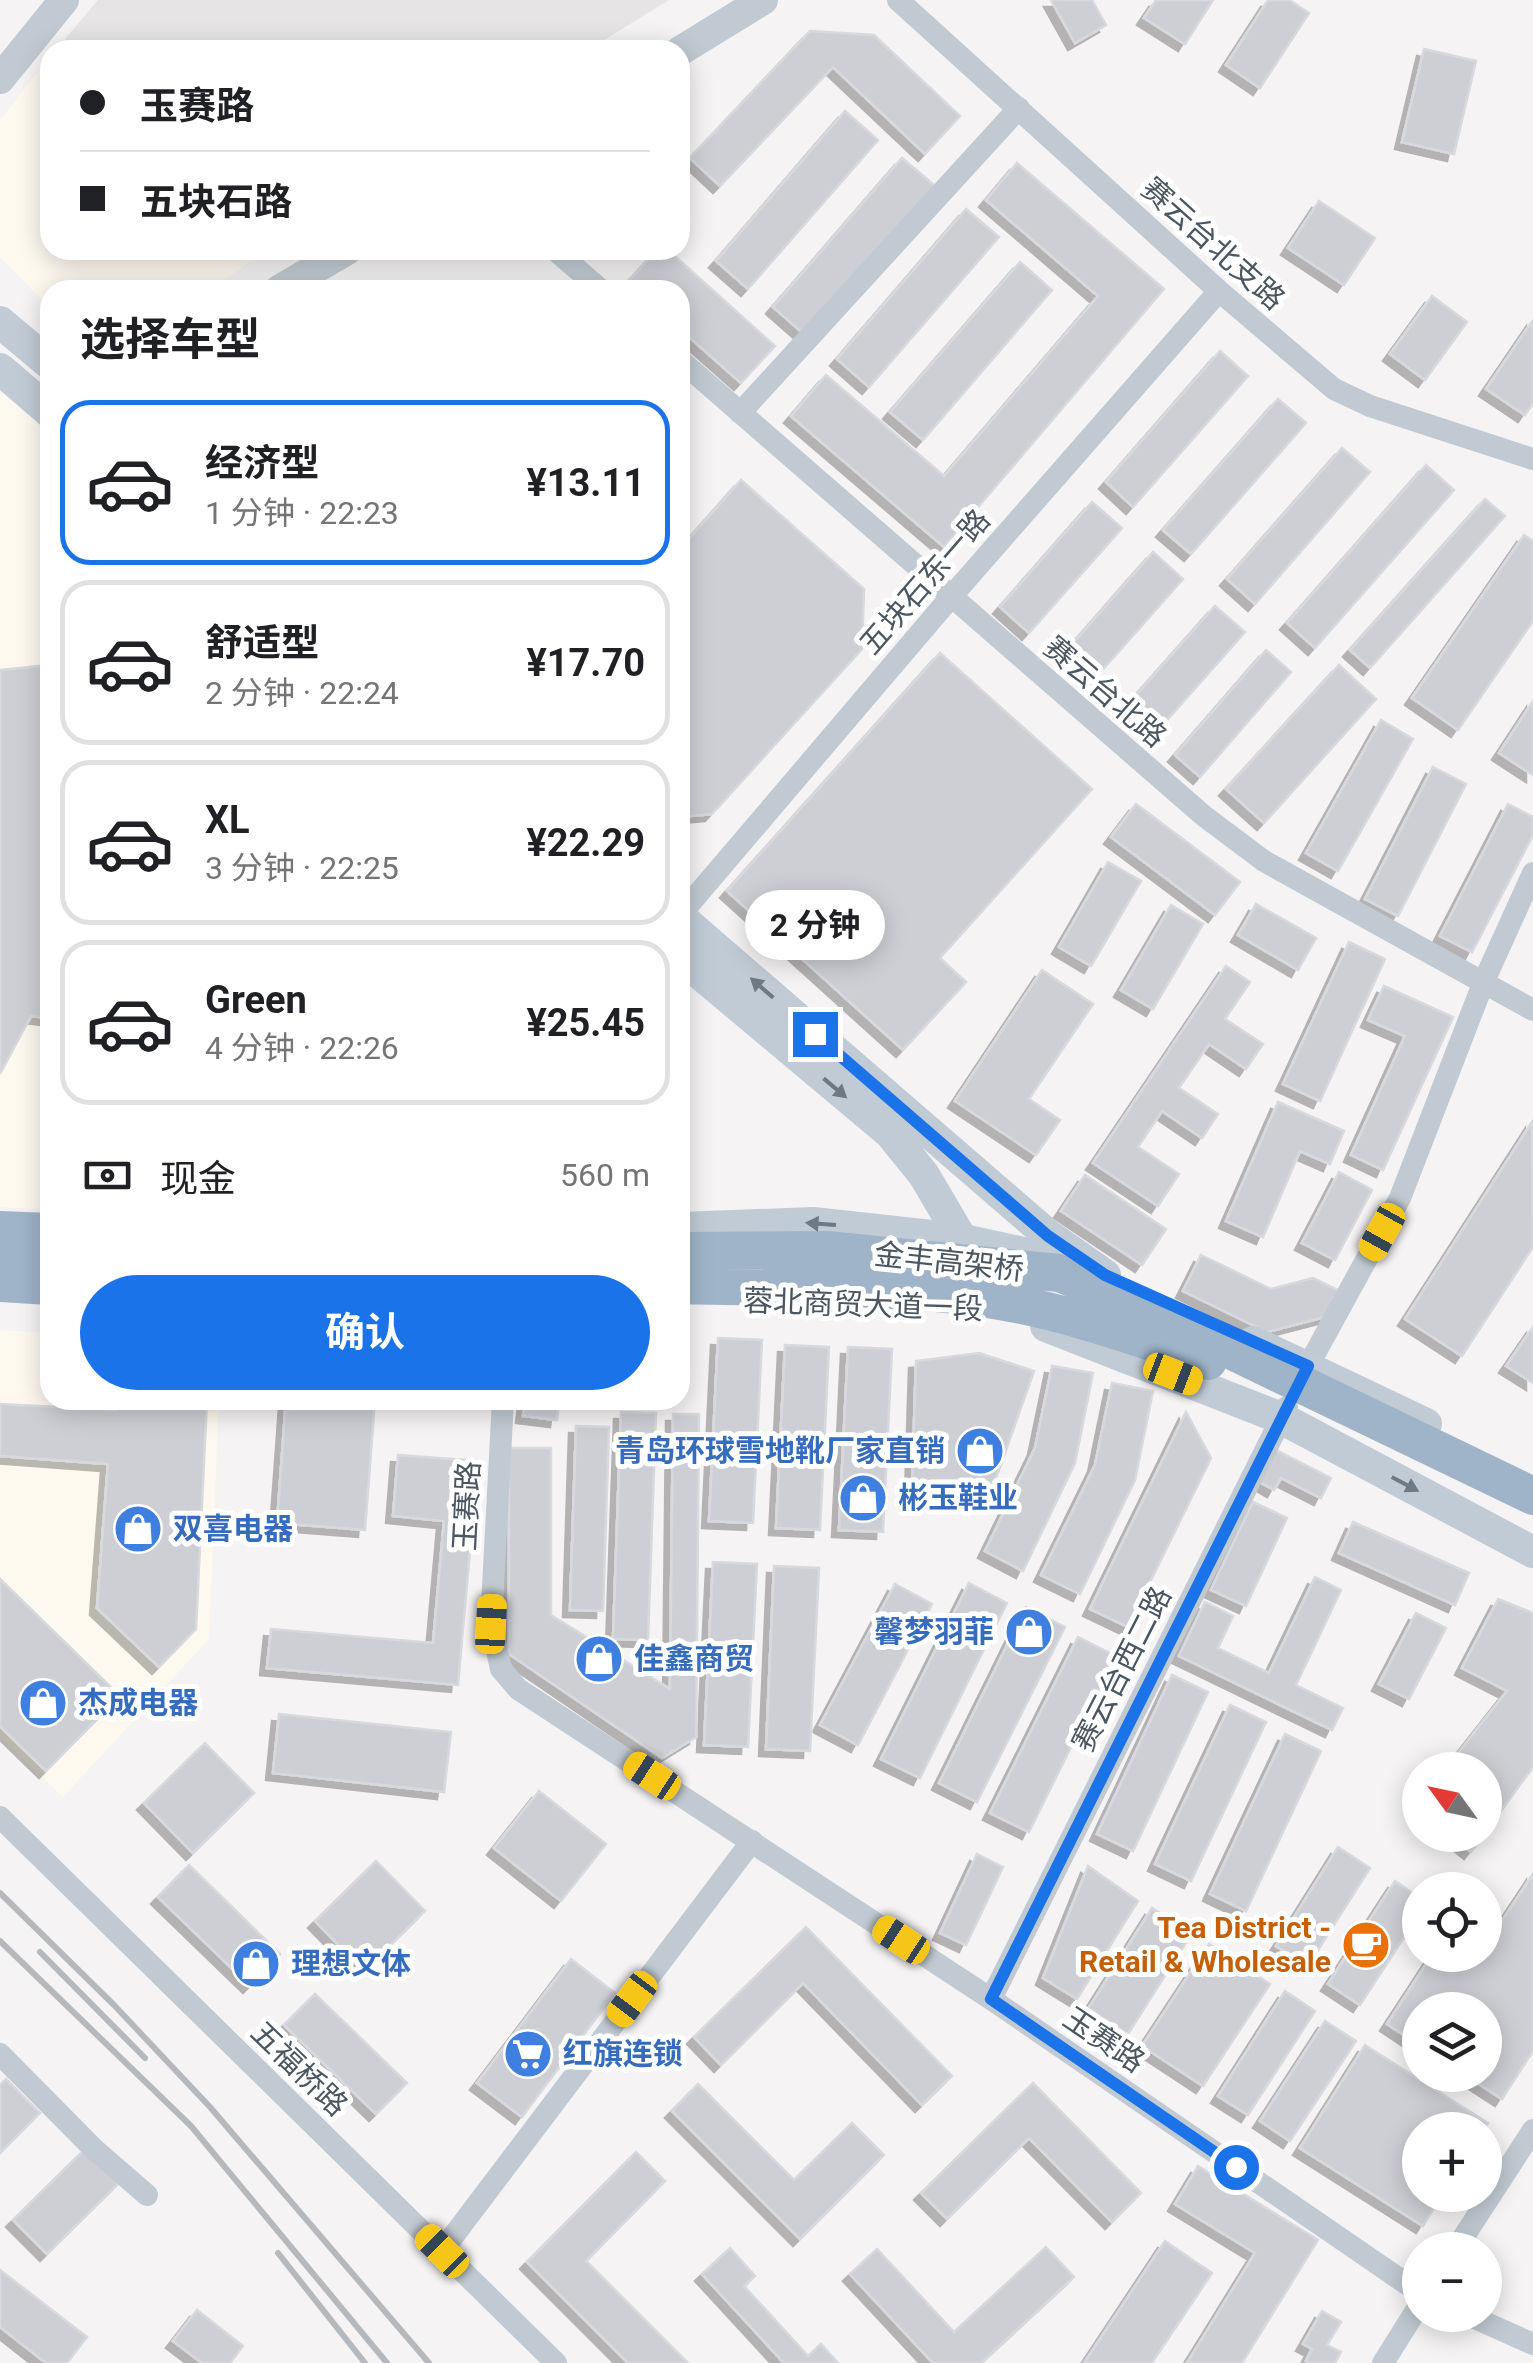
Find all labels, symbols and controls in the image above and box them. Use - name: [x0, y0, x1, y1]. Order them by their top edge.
- text: 玉赛路: [140, 84, 254, 128]
- street label: 赛云台北支路: [1135, 170, 1292, 317]
- text: 五块石路: [140, 180, 292, 224]
- text: 选择车型: [80, 313, 260, 366]
- icon: car: [85, 438, 175, 528]
- text: 经济型: [205, 441, 319, 485]
- text: ¥13.11: [526, 461, 645, 505]
- text: 1 分钟 · 22:23: [205, 494, 399, 532]
- street label: 五块石东一路: [852, 502, 997, 661]
- icon: car: [85, 618, 175, 708]
- text: 舒适型: [205, 621, 319, 665]
- street label: 赛云台北路: [1037, 629, 1173, 754]
- text: ¥17.70: [526, 641, 645, 685]
- text: 2 分钟 · 22:24: [205, 674, 399, 712]
- icon: car: [85, 798, 175, 888]
- text: XL: [205, 798, 250, 842]
- text: ¥22.29: [526, 821, 645, 865]
- text: 3 分钟 · 22:25: [205, 849, 399, 887]
- callout: 2 分钟: [745, 889, 885, 959]
- text: 2 分钟: [770, 906, 860, 944]
- icon: car: [85, 978, 175, 1068]
- text: Green: [205, 978, 307, 1022]
- one-way arrow: [750, 978, 775, 1000]
- text: ¥25.45: [526, 1001, 645, 1045]
- route end: [793, 1012, 838, 1057]
- text: 4 分钟 · 22:26: [205, 1029, 399, 1067]
- one-way arrow: [822, 1076, 847, 1098]
- icon: cash: [80, 1148, 135, 1203]
- text: 560 m: [560, 1156, 650, 1194]
- text: 现金: [160, 1157, 236, 1201]
- car: [1354, 1198, 1410, 1266]
- one-way arrow: [805, 1216, 837, 1232]
- street label: 金丰高架桥: [873, 1236, 1025, 1287]
- button: 确认: [80, 1275, 650, 1390]
- street label: 蓉北商贸大道一段: [742, 1283, 984, 1326]
- car: [1140, 1349, 1206, 1399]
- shop icon: 青岛环球雪地靴厂家直销: [954, 1425, 1006, 1477]
- place label: 青岛环球雪地靴厂家直销: [615, 1433, 945, 1468]
- street label: 玉赛路: [447, 1460, 486, 1552]
- shop icon: 彬玉鞋业: [837, 1472, 889, 1524]
- one-way arrow: [1391, 1476, 1420, 1493]
- place label: 彬玉鞋业: [898, 1480, 1018, 1515]
- shop icon: 双喜电器: [112, 1503, 164, 1555]
- place label: 双喜电器: [173, 1511, 293, 1546]
- street label: 赛云台西二路: [1065, 1581, 1178, 1757]
- car: [474, 1593, 508, 1655]
- shop icon: 馨梦羽菲: [1003, 1606, 1055, 1658]
- place label: 馨梦羽菲: [874, 1614, 994, 1649]
- shop icon: 佳鑫商贸: [573, 1633, 625, 1685]
- place label: 佳鑫商贸: [634, 1641, 754, 1676]
- shop icon: 杰成电器: [17, 1677, 69, 1729]
- place label: 杰成电器: [78, 1685, 198, 1720]
- car: [619, 1747, 685, 1805]
- north arrow: [1402, 1752, 1502, 1852]
- map controls: [1402, 1752, 1502, 2332]
- button: locate: [1402, 1872, 1502, 1972]
- place label: Tea District - Retail & Wholesale: [1079, 1910, 1331, 1979]
- car: [868, 1911, 934, 1969]
- cafe icon: Tea District - Retail & Wholesale: [1340, 1919, 1392, 1971]
- shop icon: 理想文体: [230, 1938, 282, 1990]
- place label: 理想文体: [291, 1946, 411, 1981]
- car: [602, 1966, 662, 2032]
- button: layers: [1402, 1992, 1502, 2092]
- street label: 玉赛路: [1057, 2000, 1151, 2079]
- street label: 五福桥路: [244, 2014, 355, 2123]
- supermarket icon: 红旗连锁: [502, 2028, 554, 2080]
- place label: 红旗连锁: [563, 2036, 683, 2071]
- button: +: [1402, 2112, 1502, 2212]
- route start: [1214, 2145, 1259, 2190]
- car: [410, 2219, 474, 2283]
- button: −: [1402, 2232, 1502, 2332]

